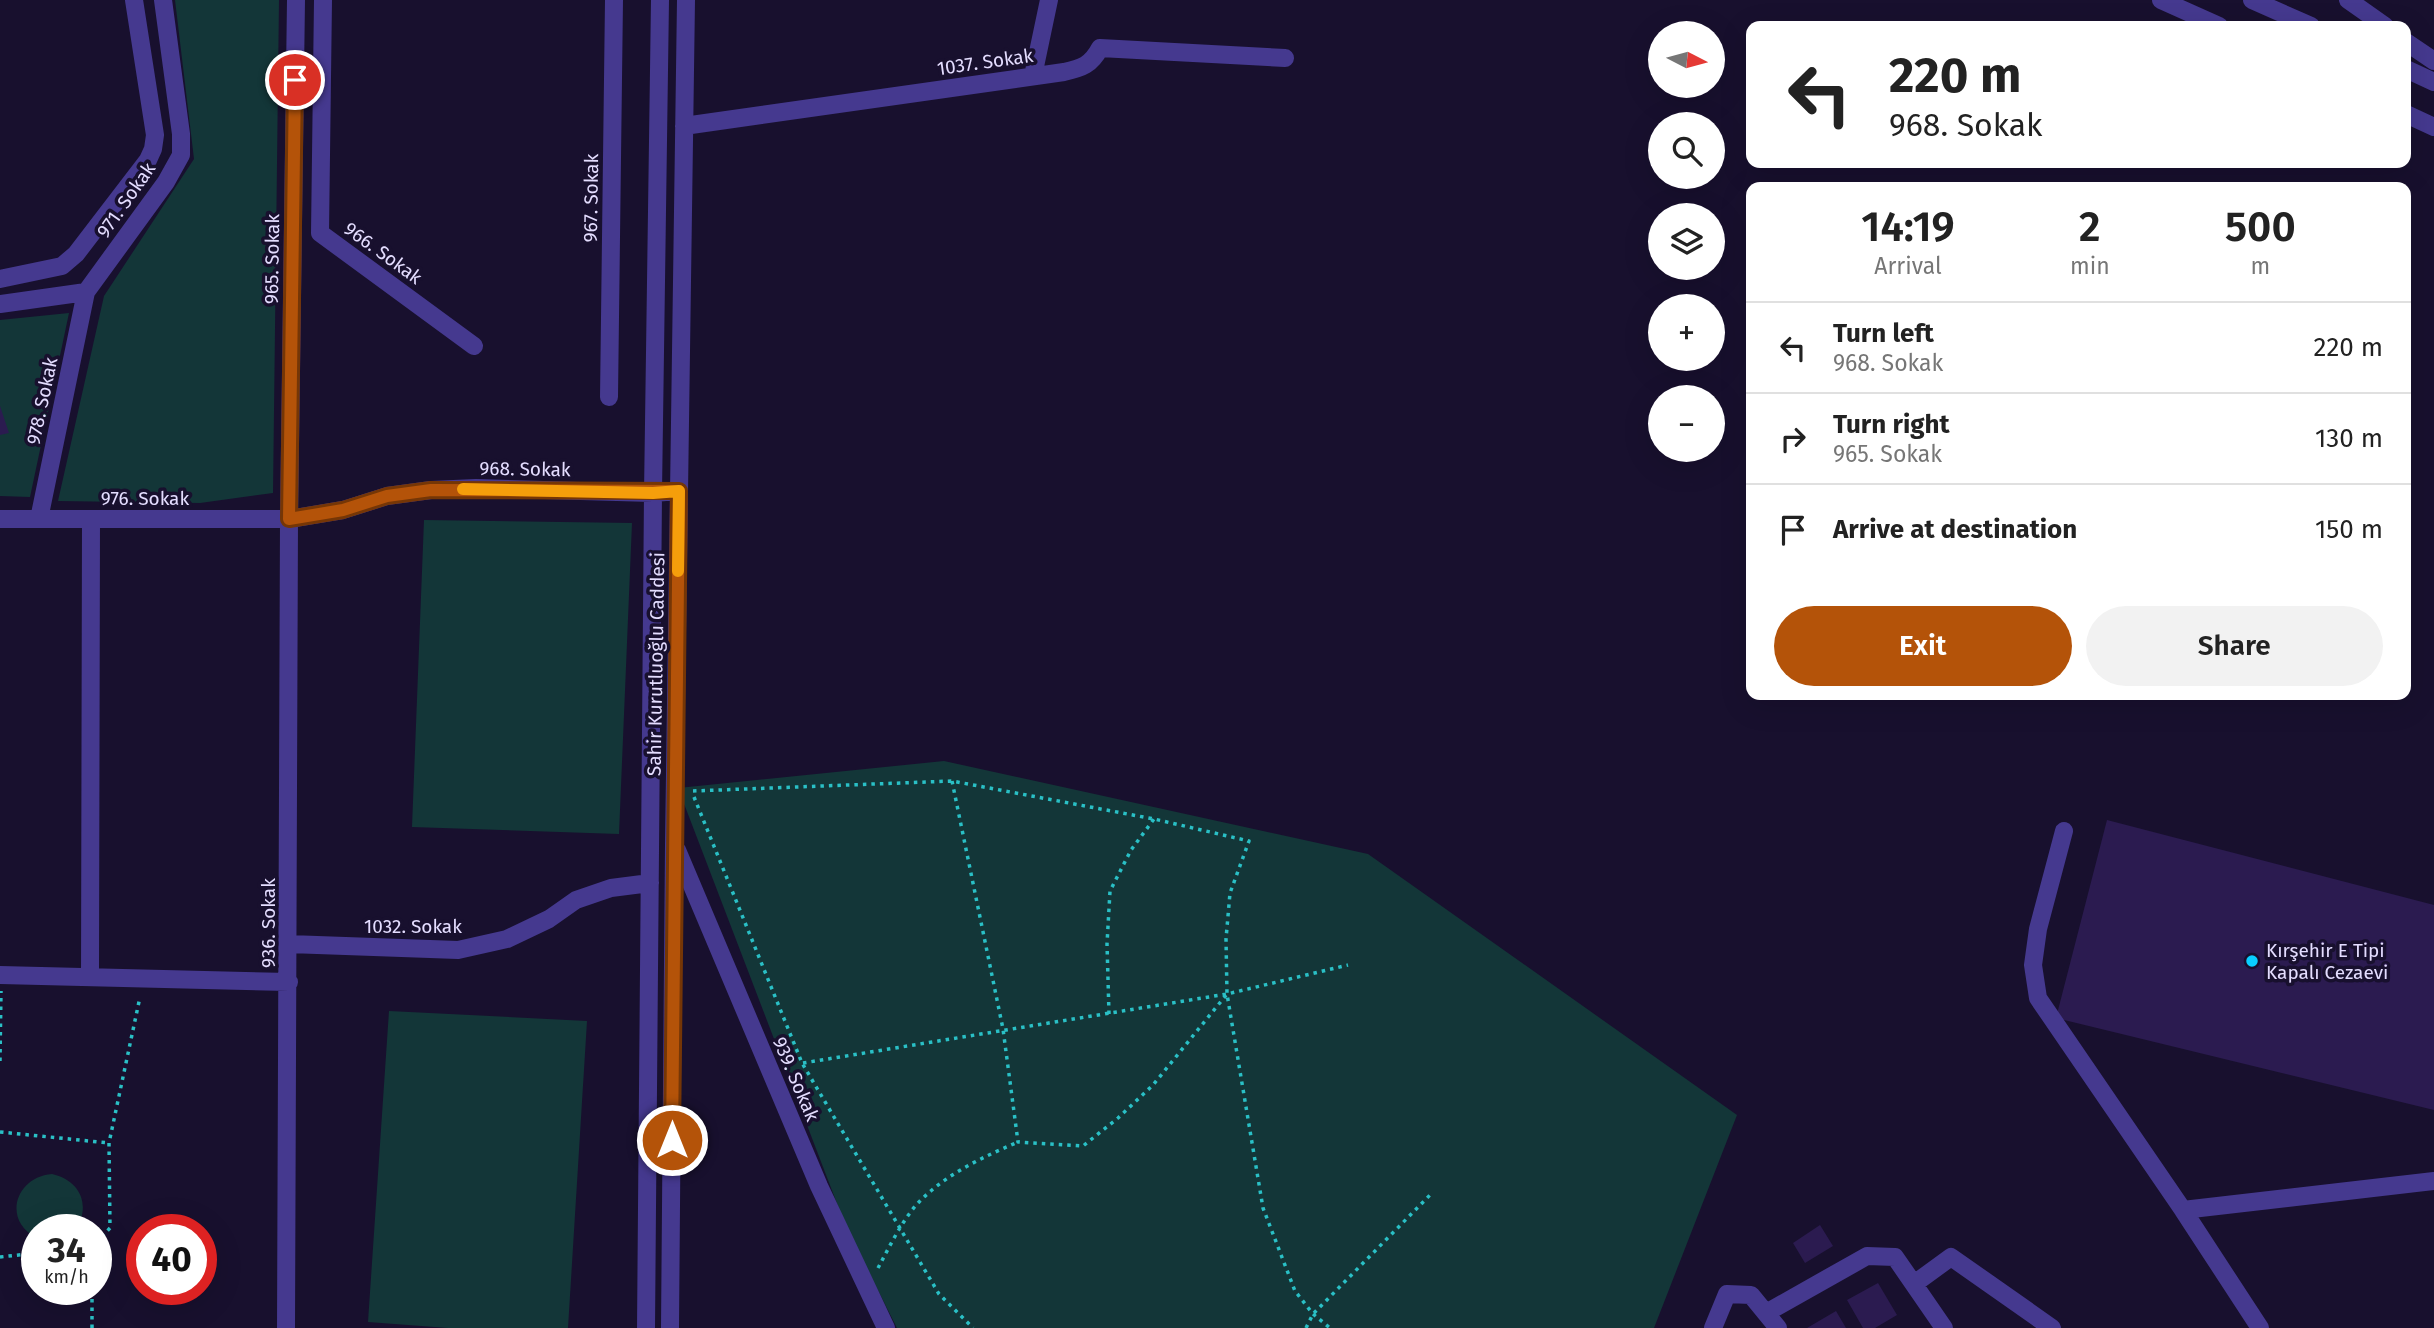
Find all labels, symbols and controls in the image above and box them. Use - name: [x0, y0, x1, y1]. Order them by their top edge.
- north arrow: [1648, 21, 1726, 98]
- map controls: [1648, 21, 1725, 462]
- street label: 1037. Sokak: [935, 44, 1035, 80]
- text: 220 m: [1889, 46, 2021, 105]
- icon: left: [1774, 49, 1865, 140]
- pin: [265, 50, 325, 110]
- icon: arrive: [276, 61, 314, 99]
- text: 968. Sokak: [1889, 106, 2042, 144]
- button: search: [1648, 112, 1725, 189]
- street label: 967. Sokak: [579, 153, 603, 243]
- street label: 971. Sokak: [92, 158, 160, 242]
- text: 14:19: [1861, 202, 1955, 252]
- text: 2: [2079, 202, 2101, 252]
- text: 500: [2225, 202, 2296, 252]
- button: layers: [1648, 203, 1725, 280]
- street label: 965. Sokak: [260, 214, 284, 304]
- street label: 966. Sokak: [340, 217, 427, 289]
- text: Arrival: [1874, 252, 1942, 280]
- text: min: [2070, 252, 2110, 280]
- text: m: [2250, 252, 2270, 280]
- button: +: [1648, 294, 1725, 371]
- text: Turn left: [1833, 318, 1934, 349]
- icon: left: [1774, 329, 1812, 367]
- text: 220 m: [2314, 332, 2383, 363]
- text: 968. Sokak: [1833, 349, 1943, 377]
- street label: 978. Sokak: [22, 355, 63, 447]
- button: −: [1648, 385, 1725, 462]
- text: Turn right: [1833, 409, 1950, 440]
- icon: right: [1774, 420, 1812, 458]
- text: 130 m: [2315, 423, 2383, 454]
- text: 965. Sokak: [1833, 440, 1942, 468]
- street label: 968. Sokak: [479, 457, 571, 481]
- street label: 976. Sokak: [101, 487, 189, 510]
- icon: arrive: [1774, 511, 1812, 549]
- text: Arrive at destination: [1833, 514, 2077, 545]
- text: 150 m: [2315, 514, 2383, 545]
- street label: Sahir Kurutluoğlu Caddesi: [643, 552, 669, 776]
- button: Exit: [1774, 606, 2072, 686]
- button: Share: [2086, 606, 2383, 686]
- street label: 936. Sokak: [257, 878, 280, 968]
- street label: 1032. Sokak: [364, 915, 462, 938]
- place label: Kırşehir E Tipi Kapalı Cezaevi: [2266, 939, 2388, 984]
- marker: Kırşehir E Tipi Kapalı Cezaevi: [2244, 953, 2260, 969]
- street label: 939. Sokak: [768, 1033, 824, 1125]
- position arrow: [635, 1103, 709, 1177]
- speed limit sign: 40: [126, 1214, 217, 1305]
- text: 34: [48, 1229, 85, 1271]
- text: km/h: [44, 1266, 89, 1288]

